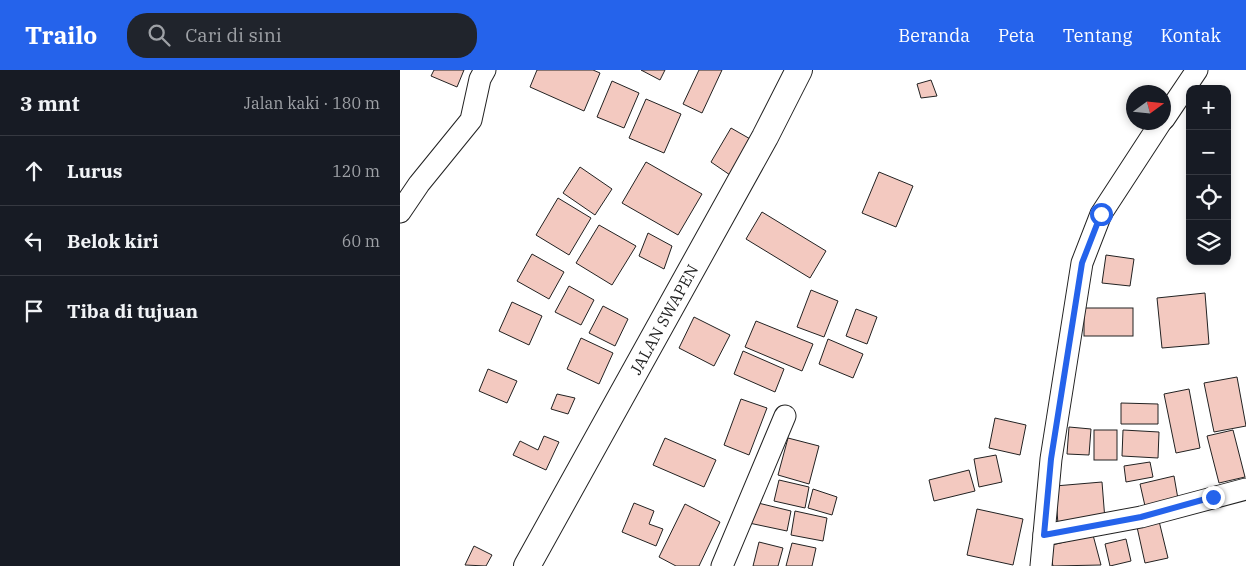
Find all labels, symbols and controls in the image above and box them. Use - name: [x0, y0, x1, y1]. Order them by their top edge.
- search box: [127, 13, 477, 58]
- text: Trailo: [25, 19, 97, 51]
- icon: search: [145, 21, 173, 49]
- text: Cari di sini: [185, 23, 282, 47]
- text: Beranda: [898, 24, 970, 47]
- text: Peta: [998, 24, 1035, 47]
- text: Tentang: [1063, 24, 1132, 47]
- text: Kontak: [1160, 24, 1221, 47]
- north arrow: [1126, 85, 1171, 130]
- map controls: [1186, 85, 1231, 265]
- button: +: [1186, 85, 1231, 130]
- text: 3 mnt: [20, 89, 80, 117]
- text: Jalan kaki · 180 m: [244, 93, 380, 113]
- button: −: [1186, 130, 1231, 175]
- icon: ahead: [20, 157, 48, 185]
- text: Lurus: [67, 159, 122, 183]
- text: 120 m: [332, 161, 380, 181]
- button: locate: [1186, 175, 1231, 220]
- route start: [1090, 203, 1113, 226]
- button: layers: [1186, 220, 1231, 265]
- icon: left: [20, 227, 48, 255]
- text: Belok kiri: [67, 229, 159, 253]
- text: 60 m: [342, 231, 380, 251]
- street label: JALAN SWAPEN: [625, 261, 702, 378]
- icon: arrive: [20, 297, 48, 325]
- text: Tiba di tujuan: [67, 299, 198, 323]
- route end: [1202, 486, 1225, 509]

